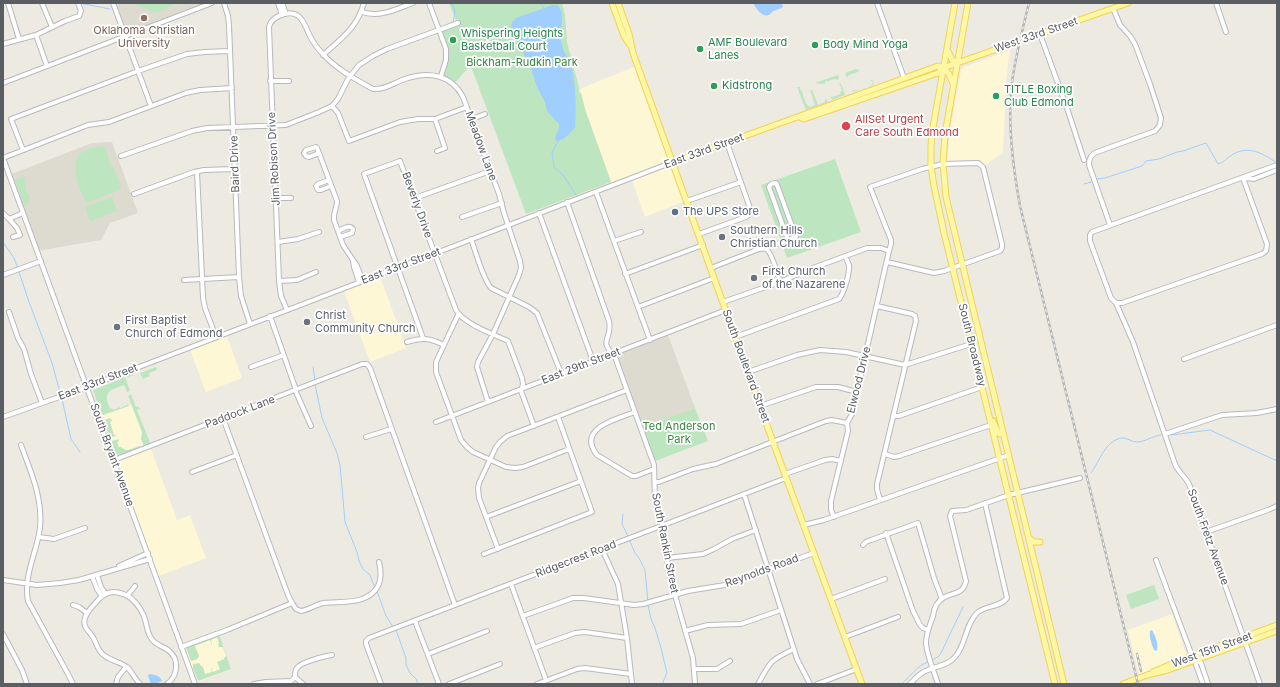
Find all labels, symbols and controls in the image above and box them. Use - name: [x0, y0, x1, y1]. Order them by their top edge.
- marker: Oklahoma Christian University: [139, 13, 149, 23]
- street label: West 33rd Street: [992, 14, 1080, 56]
- place label: Oklahoma Christian University: [93, 24, 195, 50]
- place label: Whispering Heights Basketball Court: [461, 27, 563, 53]
- marker: Whispering Heights Basketball Court: [448, 35, 458, 45]
- place label: AMF Boulevard Lanes: [708, 36, 787, 62]
- place label: Body Mind Yoga: [823, 38, 908, 52]
- marker: Body Mind Yoga: [810, 40, 820, 50]
- marker: AMF Boulevard Lanes: [695, 44, 705, 54]
- park label: Bickham-Rudkin Park: [466, 56, 578, 70]
- place label: Kidstrong: [722, 79, 772, 93]
- marker: Kidstrong: [709, 81, 719, 91]
- place label: TITLE Boxing Club Edmond: [1004, 83, 1074, 109]
- marker: TITLE Boxing Club Edmond: [991, 91, 1001, 101]
- street label: Meadow Lane: [462, 109, 500, 183]
- street label: Jim Robison Drive: [265, 112, 283, 206]
- place label: AllSet Urgent Care South Edmond: [855, 113, 959, 139]
- marker: AllSet Urgent Care South Edmond: [840, 120, 852, 132]
- street label: East 33rd Street: [662, 130, 746, 172]
- street label: Baird Drive: [227, 135, 243, 193]
- street label: Beverly Drive: [399, 170, 435, 240]
- place label: The UPS Store: [683, 205, 759, 219]
- marker: The UPS Store: [670, 207, 680, 217]
- place label: Southern Hills Christian Church: [730, 224, 817, 250]
- marker: Southern Hills Christian Church: [717, 232, 727, 242]
- street label: East 33rd Street: [360, 245, 442, 287]
- place label: First Church of the Nazarene: [762, 265, 845, 291]
- marker: First Church of the Nazarene: [749, 273, 759, 283]
- street label: South Broadway: [955, 302, 989, 388]
- street label: South Boulevard Street: [719, 308, 773, 424]
- place label: Christ Community Church: [315, 309, 415, 335]
- place label: First Baptist Church of Edmond: [125, 314, 222, 340]
- marker: Christ Community Church: [302, 317, 312, 327]
- marker: First Baptist Church of Edmond: [112, 322, 122, 332]
- street label: East 29th Street: [540, 345, 622, 387]
- street label: Elwood Drive: [844, 345, 874, 415]
- street label: East 33rd Street: [57, 361, 139, 403]
- street label: Paddock Lane: [203, 393, 277, 431]
- street label: South Bryant Avenue: [87, 402, 137, 508]
- park label: Ted Anderson Park: [643, 420, 715, 446]
- street label: South Fretz Avenue: [1184, 487, 1232, 587]
- street label: South Rankin Street: [649, 491, 681, 595]
- street label: Ridgecrest Road: [534, 538, 618, 580]
- street label: Reynolds Road: [723, 552, 801, 590]
- street label: West 15th Street: [1170, 629, 1254, 671]

